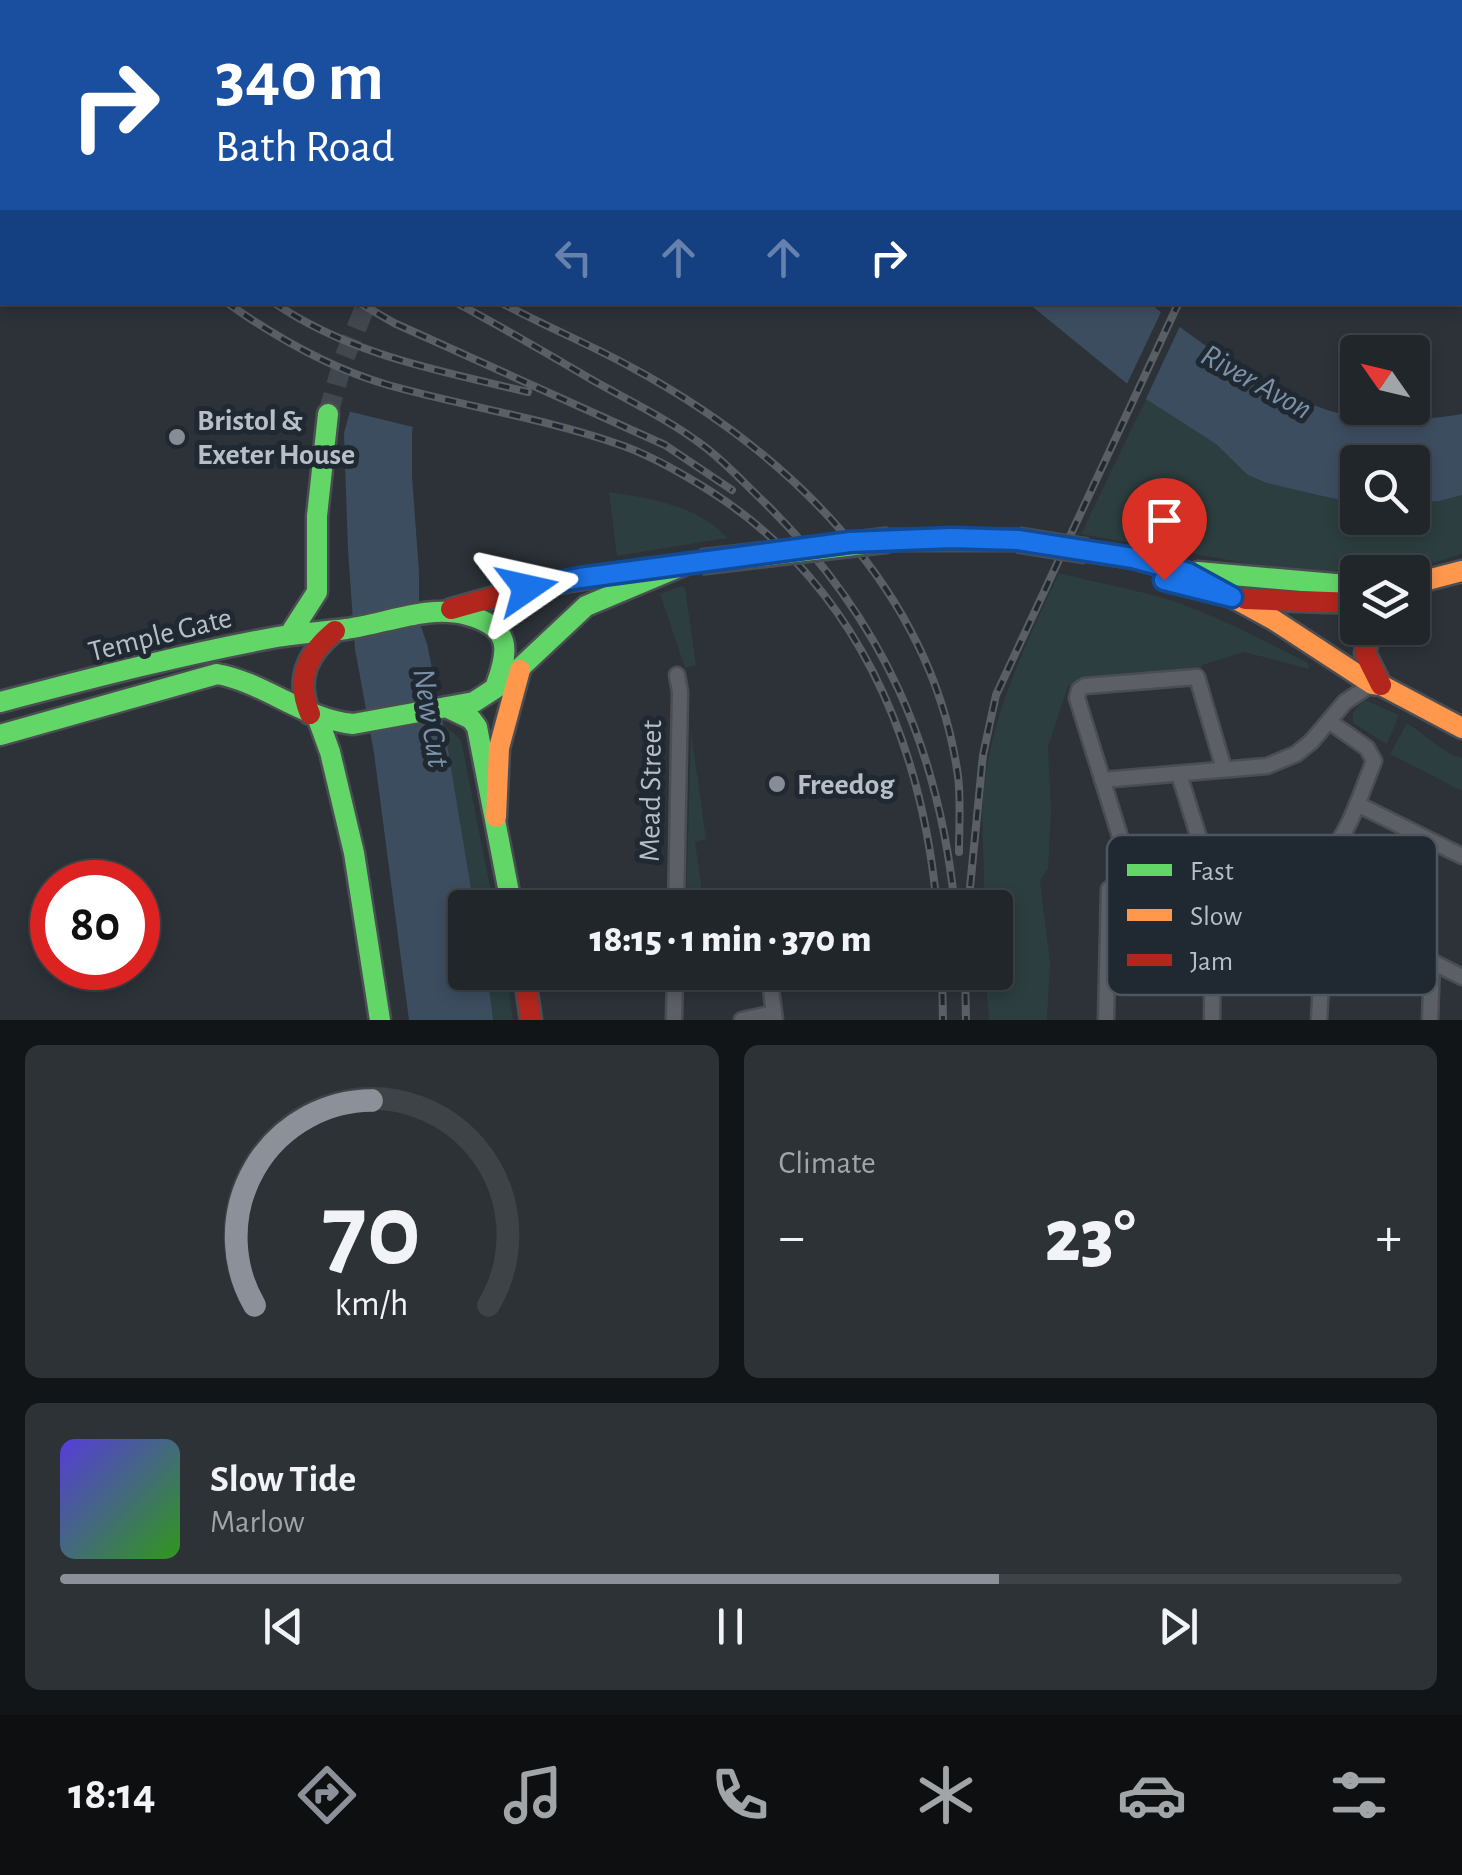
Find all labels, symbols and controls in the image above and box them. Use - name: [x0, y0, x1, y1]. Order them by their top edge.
- icon: right: [50, 40, 180, 170]
- text: 340 m: [215, 43, 384, 113]
- text: Bath Road: [215, 125, 395, 170]
- icon: left: [546, 230, 601, 285]
- icon: ahead: [651, 230, 706, 285]
- icon: ahead: [756, 230, 811, 285]
- icon: right: [861, 230, 916, 285]
- north arrow: [1340, 335, 1430, 425]
- map controls: [1340, 335, 1430, 645]
- water label: River Avon: [1196, 338, 1317, 425]
- place label: Bristol & Exeter House: [197, 406, 355, 470]
- marker: Bristol & Exeter House: [166, 426, 188, 448]
- button: search: [1340, 445, 1430, 535]
- pin: [1122, 478, 1207, 581]
- icon: arrive: [1137, 493, 1192, 548]
- position arrow: [475, 536, 579, 640]
- button: layers: [1340, 555, 1430, 645]
- street label: Temple Gate: [86, 603, 235, 667]
- water label: New Cut: [407, 666, 455, 771]
- street label: Mead Street: [635, 719, 667, 862]
- place label: Freedog: [797, 770, 895, 800]
- marker: Freedog: [766, 773, 788, 795]
- legend: [1107, 835, 1437, 995]
- text: Fast: [1190, 858, 1234, 886]
- speed limit sign: 80: [30, 860, 160, 990]
- text: Slow: [1190, 903, 1242, 931]
- text: 18:15 · 1 min · 370 m: [589, 921, 872, 959]
- text: Jam: [1190, 948, 1233, 976]
- text: Climate: [779, 1147, 876, 1179]
- text: 70: [322, 1180, 421, 1284]
- text: 23°: [1045, 1200, 1136, 1275]
- text: −: [779, 1210, 805, 1265]
- text: +: [1376, 1210, 1402, 1265]
- text: km/h: [335, 1286, 409, 1322]
- text: Slow Tide: [210, 1461, 356, 1499]
- text: Marlow: [210, 1506, 305, 1538]
- icon: previous: [256, 1599, 311, 1654]
- icon: pause: [703, 1599, 758, 1654]
- icon: next: [1151, 1599, 1206, 1654]
- icon: directions: [292, 1760, 362, 1830]
- icon: music: [498, 1760, 568, 1830]
- icon: phone: [705, 1760, 775, 1830]
- icon: climate: [911, 1760, 981, 1830]
- icon: car: [1117, 1760, 1187, 1830]
- icon: filters: [1324, 1760, 1394, 1830]
- text: 18:14: [68, 1772, 156, 1817]

